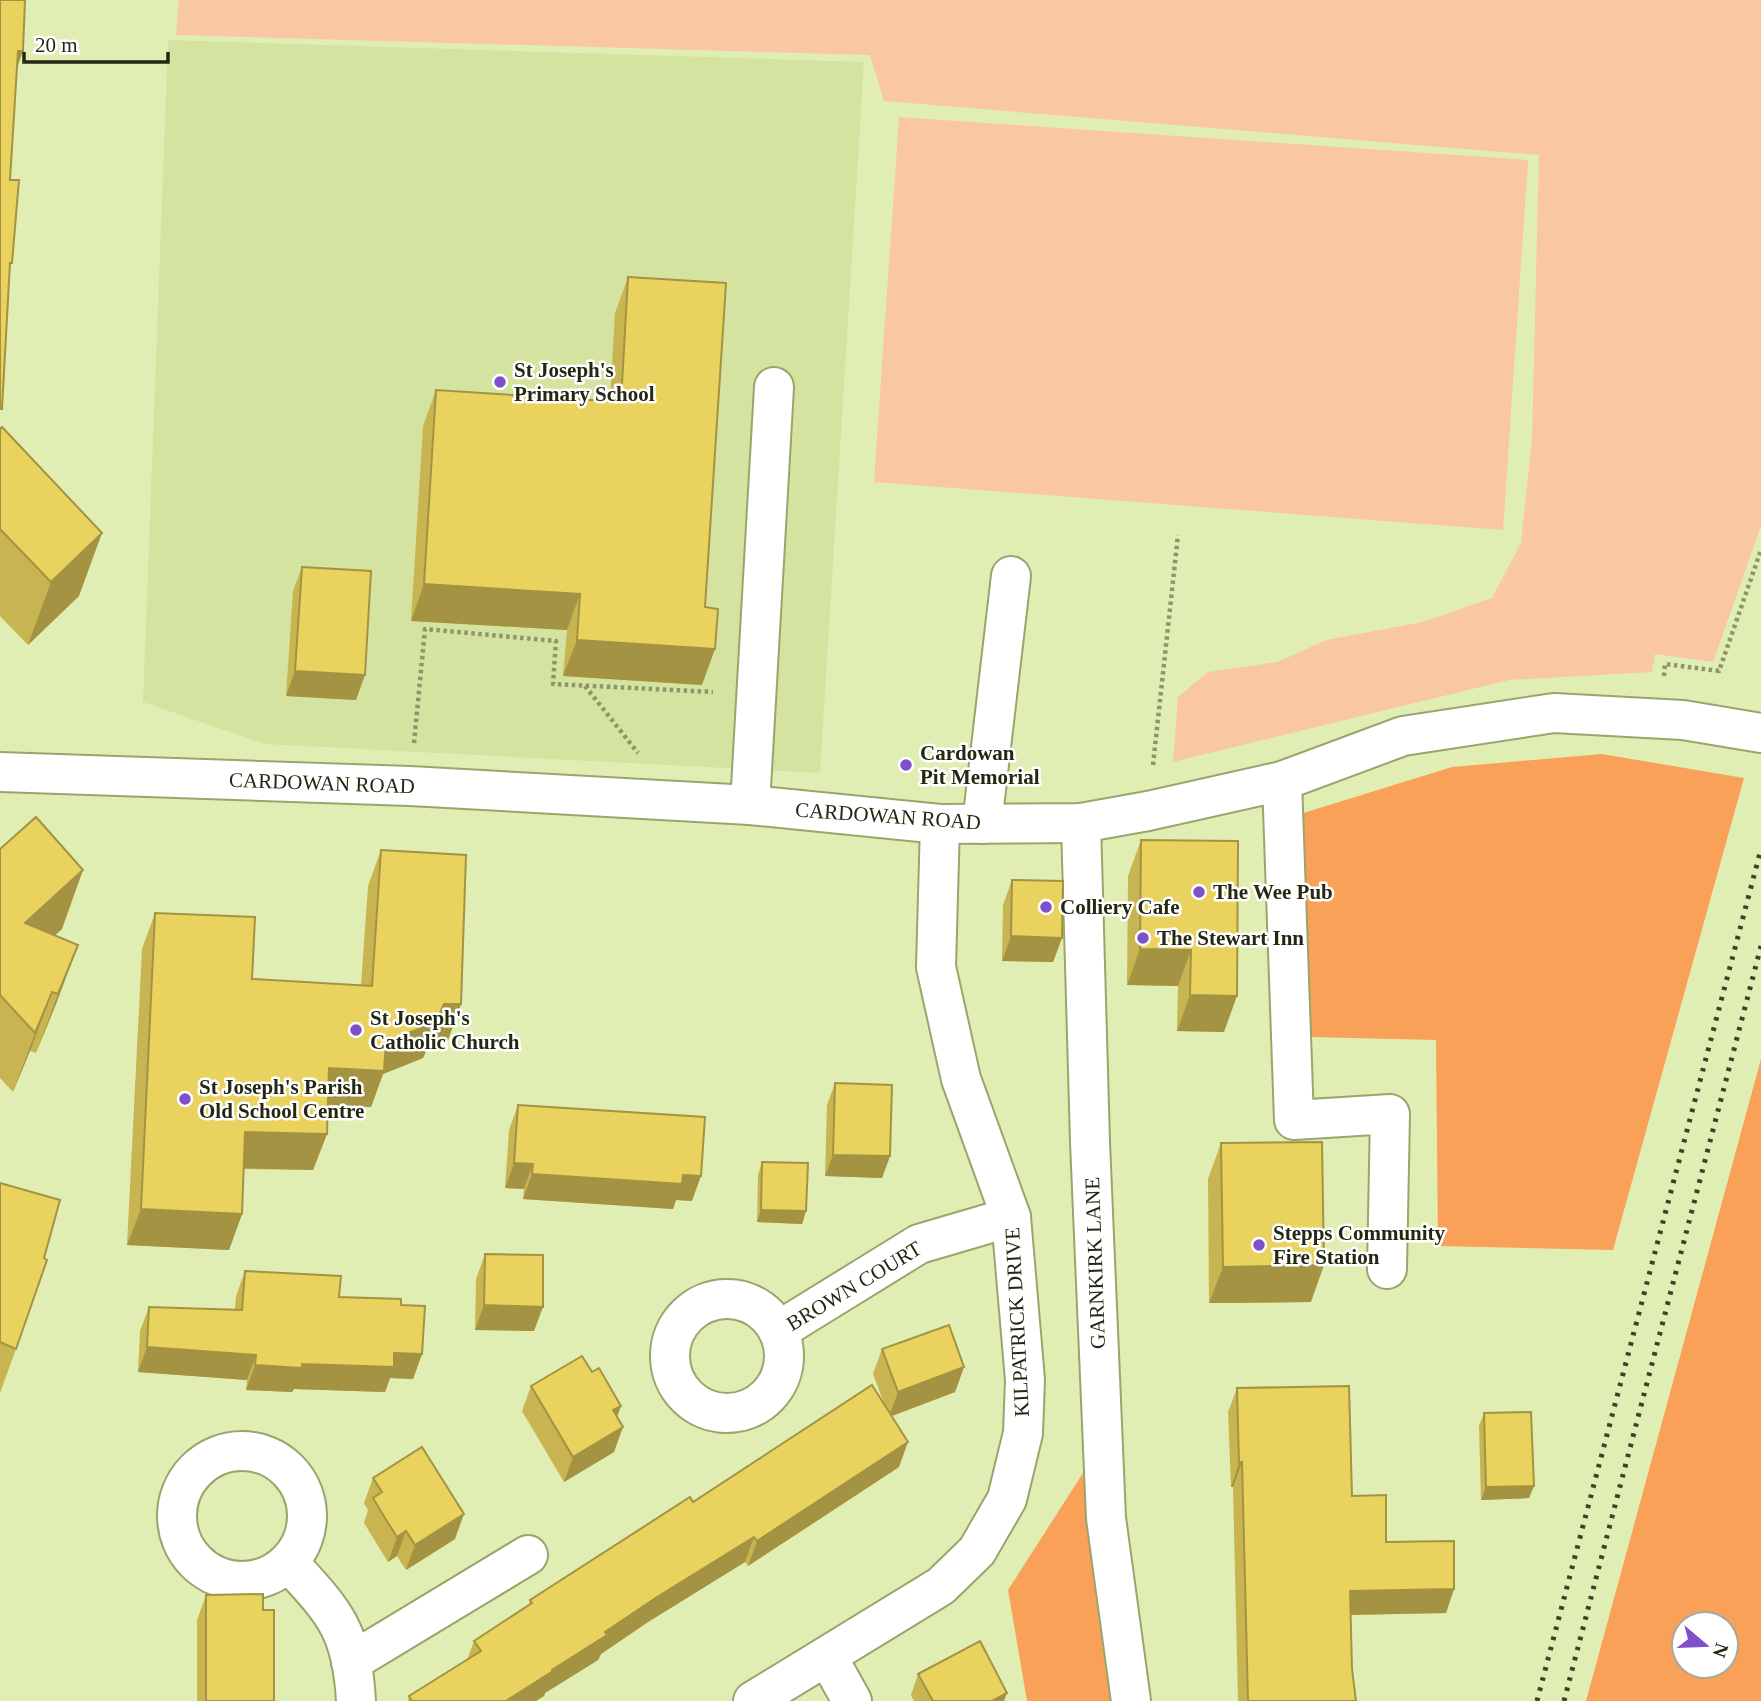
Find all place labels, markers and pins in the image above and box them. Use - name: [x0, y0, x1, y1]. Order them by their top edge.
- place label: St Joseph's Primary School: [514, 358, 655, 406]
- marker: St Joseph's Primary School: [492, 374, 508, 390]
- place label: Cardowan Pit Memorial: [920, 741, 1040, 789]
- marker: Cardowan Pit Memorial: [898, 757, 914, 773]
- place label: The Wee Pub: [1213, 880, 1333, 904]
- marker: The Wee Pub: [1191, 884, 1207, 900]
- place label: Colliery Cafe: [1060, 895, 1180, 919]
- marker: Colliery Cafe: [1038, 899, 1054, 915]
- place label: The Stewart Inn: [1157, 926, 1304, 950]
- marker: The Stewart Inn: [1135, 930, 1151, 946]
- place label: St Joseph's Catholic Church: [370, 1006, 520, 1054]
- marker: St Joseph's Catholic Church: [348, 1022, 364, 1038]
- place label: St Joseph's Parish Old School Centre: [199, 1075, 364, 1123]
- marker: St Joseph's Parish Old School Centre: [177, 1091, 193, 1107]
- place label: Stepps Community Fire Station: [1273, 1221, 1446, 1269]
- marker: Stepps Community Fire Station: [1251, 1237, 1267, 1253]

